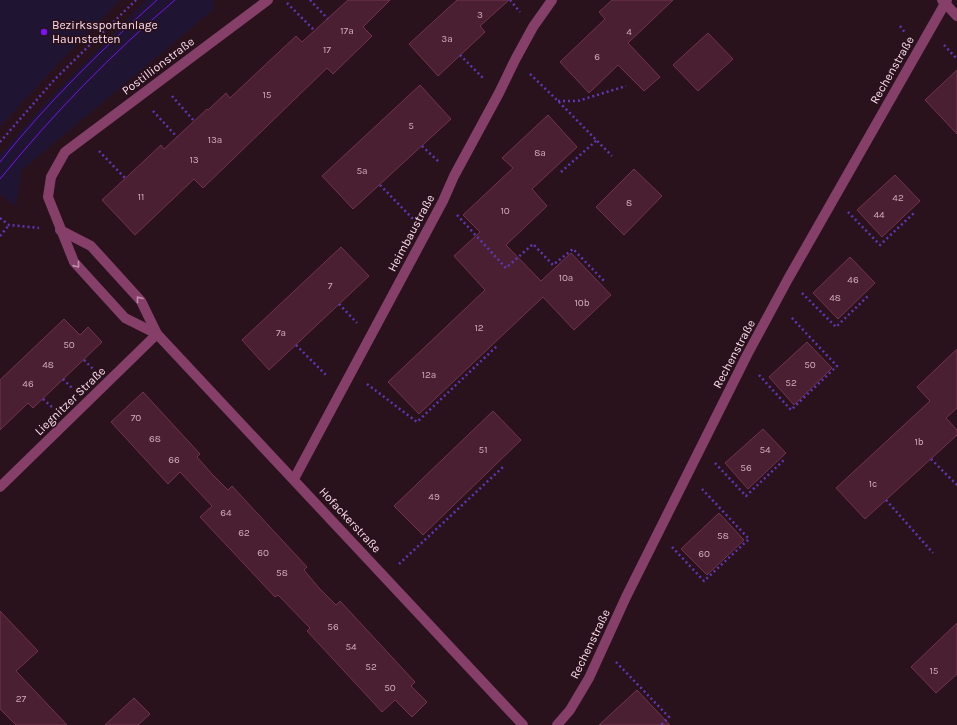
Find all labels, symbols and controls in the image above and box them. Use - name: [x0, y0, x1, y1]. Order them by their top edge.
- house number: 3: [477, 9, 483, 21]
- place label: Bezirkssportanlage Haunstetten: [52, 18, 158, 46]
- house number: 17a: [340, 25, 354, 37]
- house number: 4: [626, 26, 632, 38]
- marker: Bezirkssportanlage Haunstetten: [39, 27, 49, 37]
- house number: 3a: [441, 33, 453, 45]
- street label: Postillionstraße: [119, 34, 197, 98]
- street label: Rechenstraße: [867, 34, 917, 106]
- house number: 17: [323, 44, 331, 56]
- house number: 6: [594, 51, 600, 63]
- house number: 15: [263, 89, 272, 101]
- house number: 5: [408, 120, 414, 132]
- house number: 13a: [208, 134, 222, 146]
- house number: 8a: [534, 147, 546, 159]
- house number: 13: [189, 154, 199, 166]
- house number: 5a: [356, 165, 368, 177]
- house number: 11: [138, 191, 144, 203]
- street label: Heimbaustraße: [385, 192, 437, 274]
- house number: 42: [892, 192, 904, 204]
- house number: 8: [626, 197, 632, 209]
- house number: 10: [500, 205, 510, 217]
- house number: 44: [873, 209, 885, 221]
- one-way arrow: [72, 260, 79, 268]
- house number: 10a: [559, 272, 573, 284]
- house number: 46: [847, 274, 859, 286]
- house number: 7: [328, 280, 333, 292]
- house number: 48: [829, 292, 841, 304]
- one-way arrow: [137, 297, 144, 304]
- house number: 10b: [574, 297, 590, 309]
- street label: Rechenstraße: [710, 317, 758, 391]
- house number: 12: [474, 322, 484, 334]
- house number: 7a: [276, 327, 286, 339]
- house number: 50: [63, 339, 75, 351]
- house number: 48: [42, 359, 54, 371]
- house number: 50: [804, 359, 816, 371]
- street label: Liegnitzer Straße: [32, 364, 108, 438]
- house number: 12a: [422, 369, 436, 381]
- house number: 52: [785, 377, 797, 389]
- house number: 46: [22, 378, 34, 390]
- house number: 70: [131, 412, 141, 424]
- house number: 68: [149, 433, 161, 445]
- house number: 1b: [914, 436, 924, 448]
- house number: 51: [479, 444, 487, 456]
- house number: 54: [759, 444, 771, 456]
- house number: 66: [168, 454, 180, 466]
- house number: 56: [740, 462, 752, 474]
- house number: 1c: [869, 478, 877, 490]
- street label: Hofackerstraße: [316, 484, 384, 556]
- house number: 49: [428, 491, 440, 503]
- house number: 64: [220, 507, 232, 519]
- house number: 62: [238, 527, 250, 539]
- house number: 58: [717, 530, 729, 542]
- house number: 60: [257, 547, 269, 559]
- house number: 60: [698, 548, 710, 560]
- house number: 58: [276, 567, 288, 579]
- street label: Rechenstraße: [567, 607, 613, 681]
- house number: 56: [327, 621, 339, 633]
- house number: 54: [345, 641, 357, 653]
- house number: 52: [365, 661, 377, 673]
- house number: 15: [930, 665, 939, 677]
- house number: 50: [384, 682, 396, 694]
- house number: 27: [16, 693, 27, 705]

